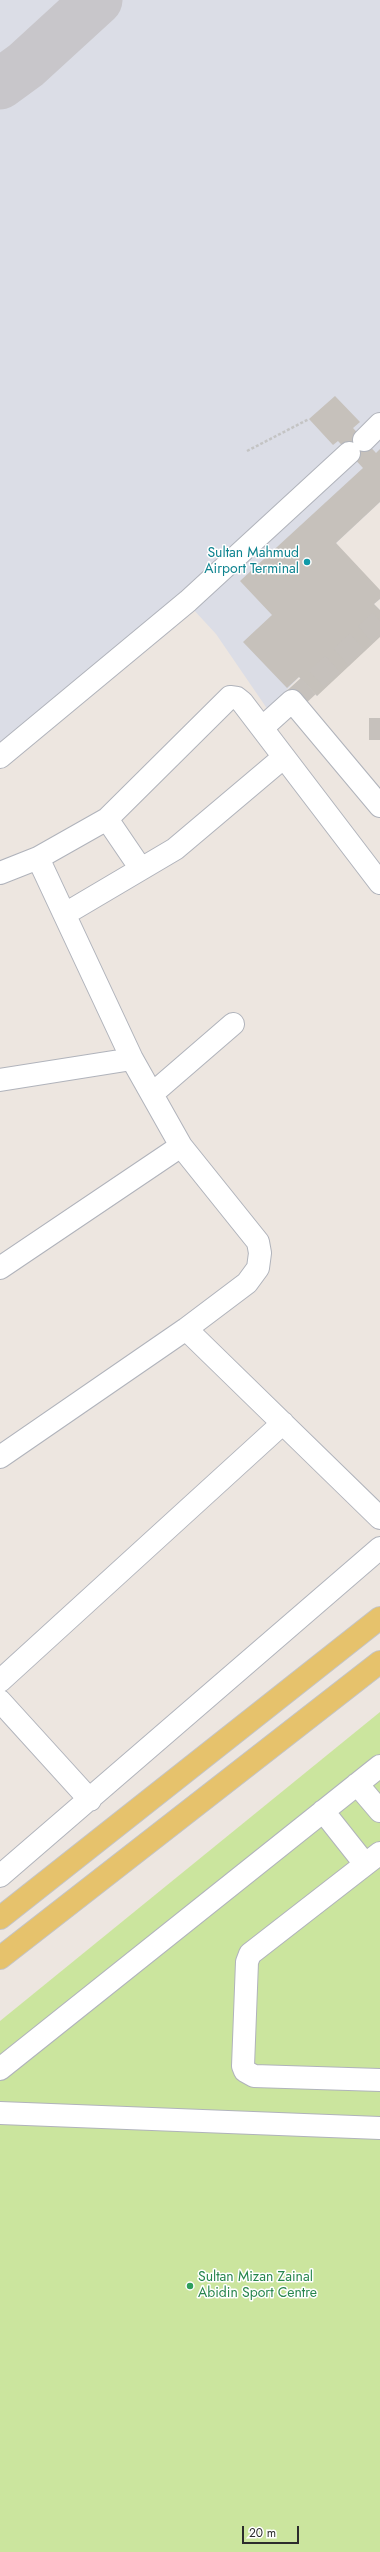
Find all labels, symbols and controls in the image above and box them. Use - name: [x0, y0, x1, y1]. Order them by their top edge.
- place label: Sultan Mahmud Airport Terminal: [204, 546, 299, 578]
- marker: Sultan Mahmud Airport Terminal: [302, 557, 312, 567]
- place label: Sultan Mizan Zainal Abidin Sport Centre: [198, 2270, 317, 2302]
- marker: Sultan Mizan Zainal Abidin Sport Centre: [185, 2281, 195, 2291]
- scale bar: [244, 2518, 301, 2544]
- text: 20 m: [249, 2524, 276, 2542]

